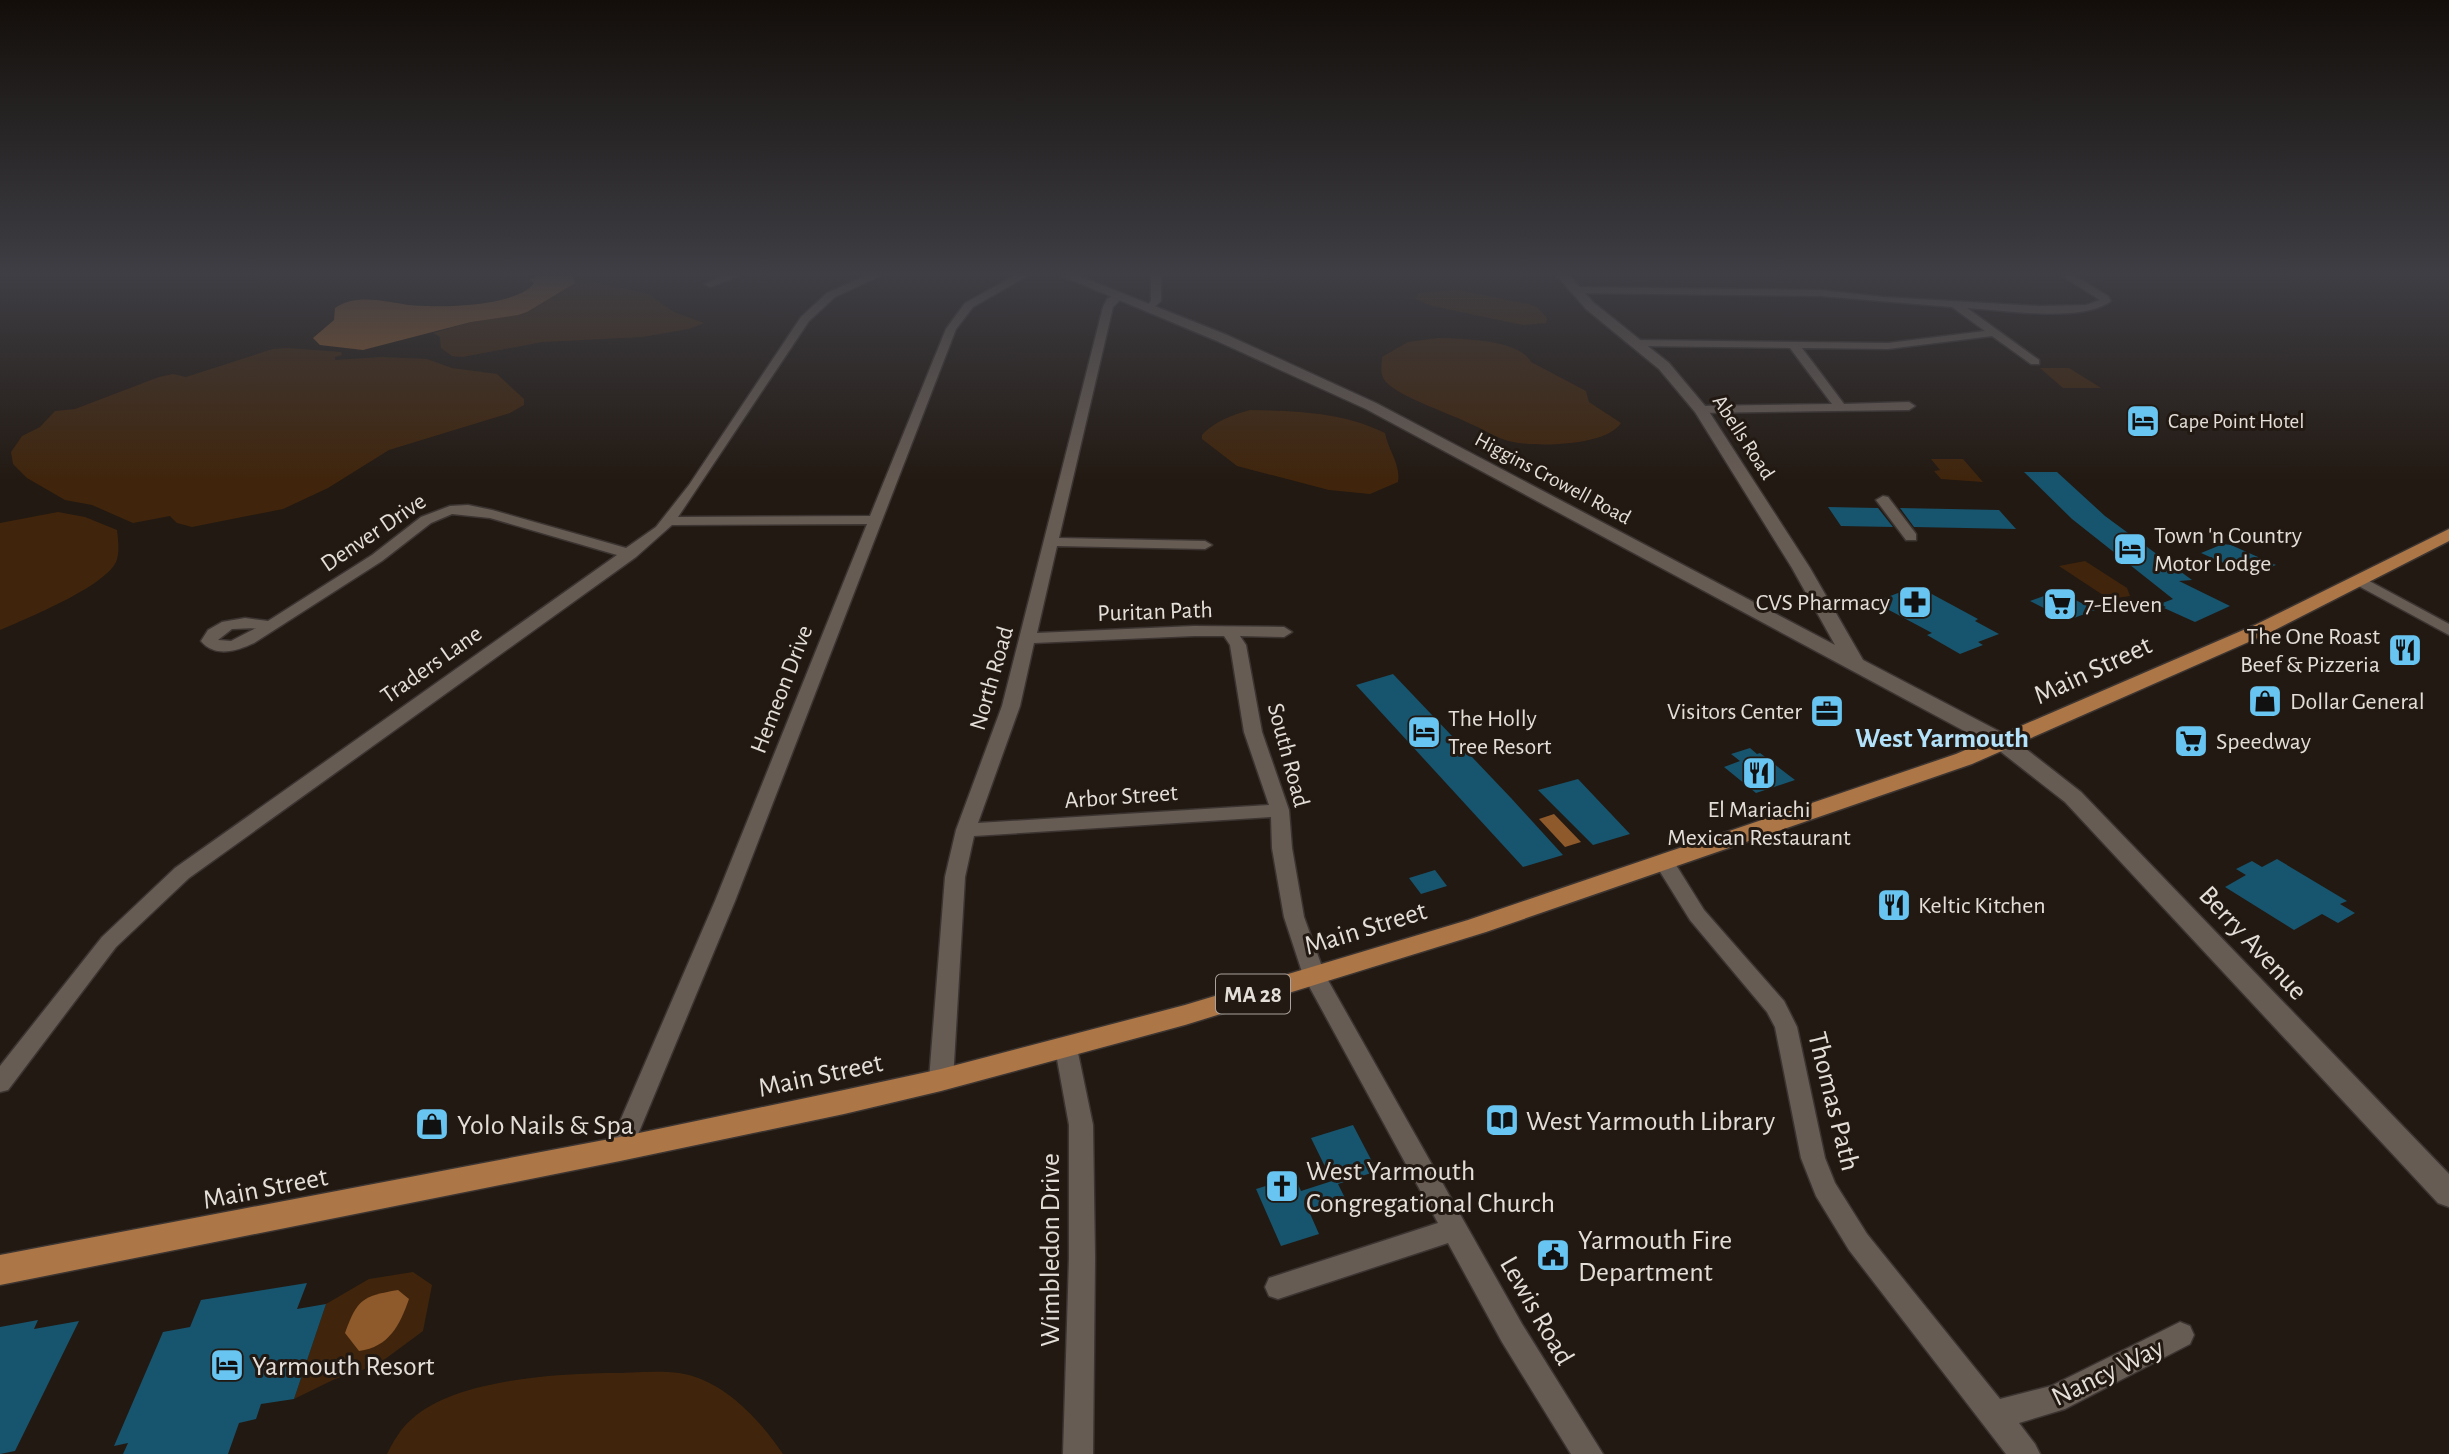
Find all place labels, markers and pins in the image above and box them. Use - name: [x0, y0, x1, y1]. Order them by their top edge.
- hotel icon: Cape Point Hotel: [2124, 402, 2162, 440]
- place label: Cape Point Hotel: [2168, 411, 2304, 432]
- place label: Town 'n Country Motor Lodge: [2154, 524, 2302, 576]
- hotel icon: Town 'n Country Motor Lodge: [2111, 530, 2149, 568]
- pharmacy icon: CVS Pharmacy: [1896, 583, 1934, 621]
- supermarket icon: 7-Eleven: [2041, 585, 2079, 623]
- place label: CVS Pharmacy: [1756, 591, 1890, 615]
- place label: 7-Eleven: [2084, 593, 2162, 617]
- place label: The One Roast Beef & Pizzeria: [2240, 625, 2380, 677]
- restaurant icon: The One Roast Beef & Pizzeria: [2386, 631, 2424, 669]
- shop icon: Dollar General: [2246, 682, 2284, 720]
- place label: Dollar General: [2290, 690, 2425, 714]
- office icon: Visitors Center: [1808, 692, 1846, 730]
- place label: Visitors Center: [1667, 700, 1802, 724]
- place label: The Holly Tree Resort: [1448, 707, 1552, 759]
- hotel icon: The Holly Tree Resort: [1405, 713, 1443, 751]
- supermarket icon: Speedway: [2172, 722, 2210, 760]
- place label: Speedway: [2216, 730, 2311, 754]
- restaurant icon: El Mariachi Mexican Restaurant: [1740, 754, 1778, 792]
- place label: El Mariachi Mexican Restaurant: [1667, 798, 1851, 850]
- restaurant icon: Keltic Kitchen: [1875, 886, 1913, 924]
- place label: Keltic Kitchen: [1918, 894, 2046, 918]
- library icon: West Yarmouth Library: [1483, 1101, 1521, 1139]
- shop icon: Yolo Nails & Spa: [413, 1105, 451, 1143]
- place label: West Yarmouth Library: [1526, 1108, 1775, 1136]
- place label: Yolo Nails & Spa: [457, 1112, 634, 1140]
- place label: West Yarmouth Congregational Church: [1306, 1158, 1555, 1218]
- church icon: West Yarmouth Congregational Church: [1263, 1167, 1301, 1205]
- place label: Yarmouth Fire Department: [1578, 1227, 1732, 1287]
- public building icon: Yarmouth Fire Department: [1534, 1236, 1572, 1274]
- hotel icon: Yarmouth Resort: [208, 1346, 246, 1384]
- place label: Yarmouth Resort: [252, 1353, 435, 1381]

